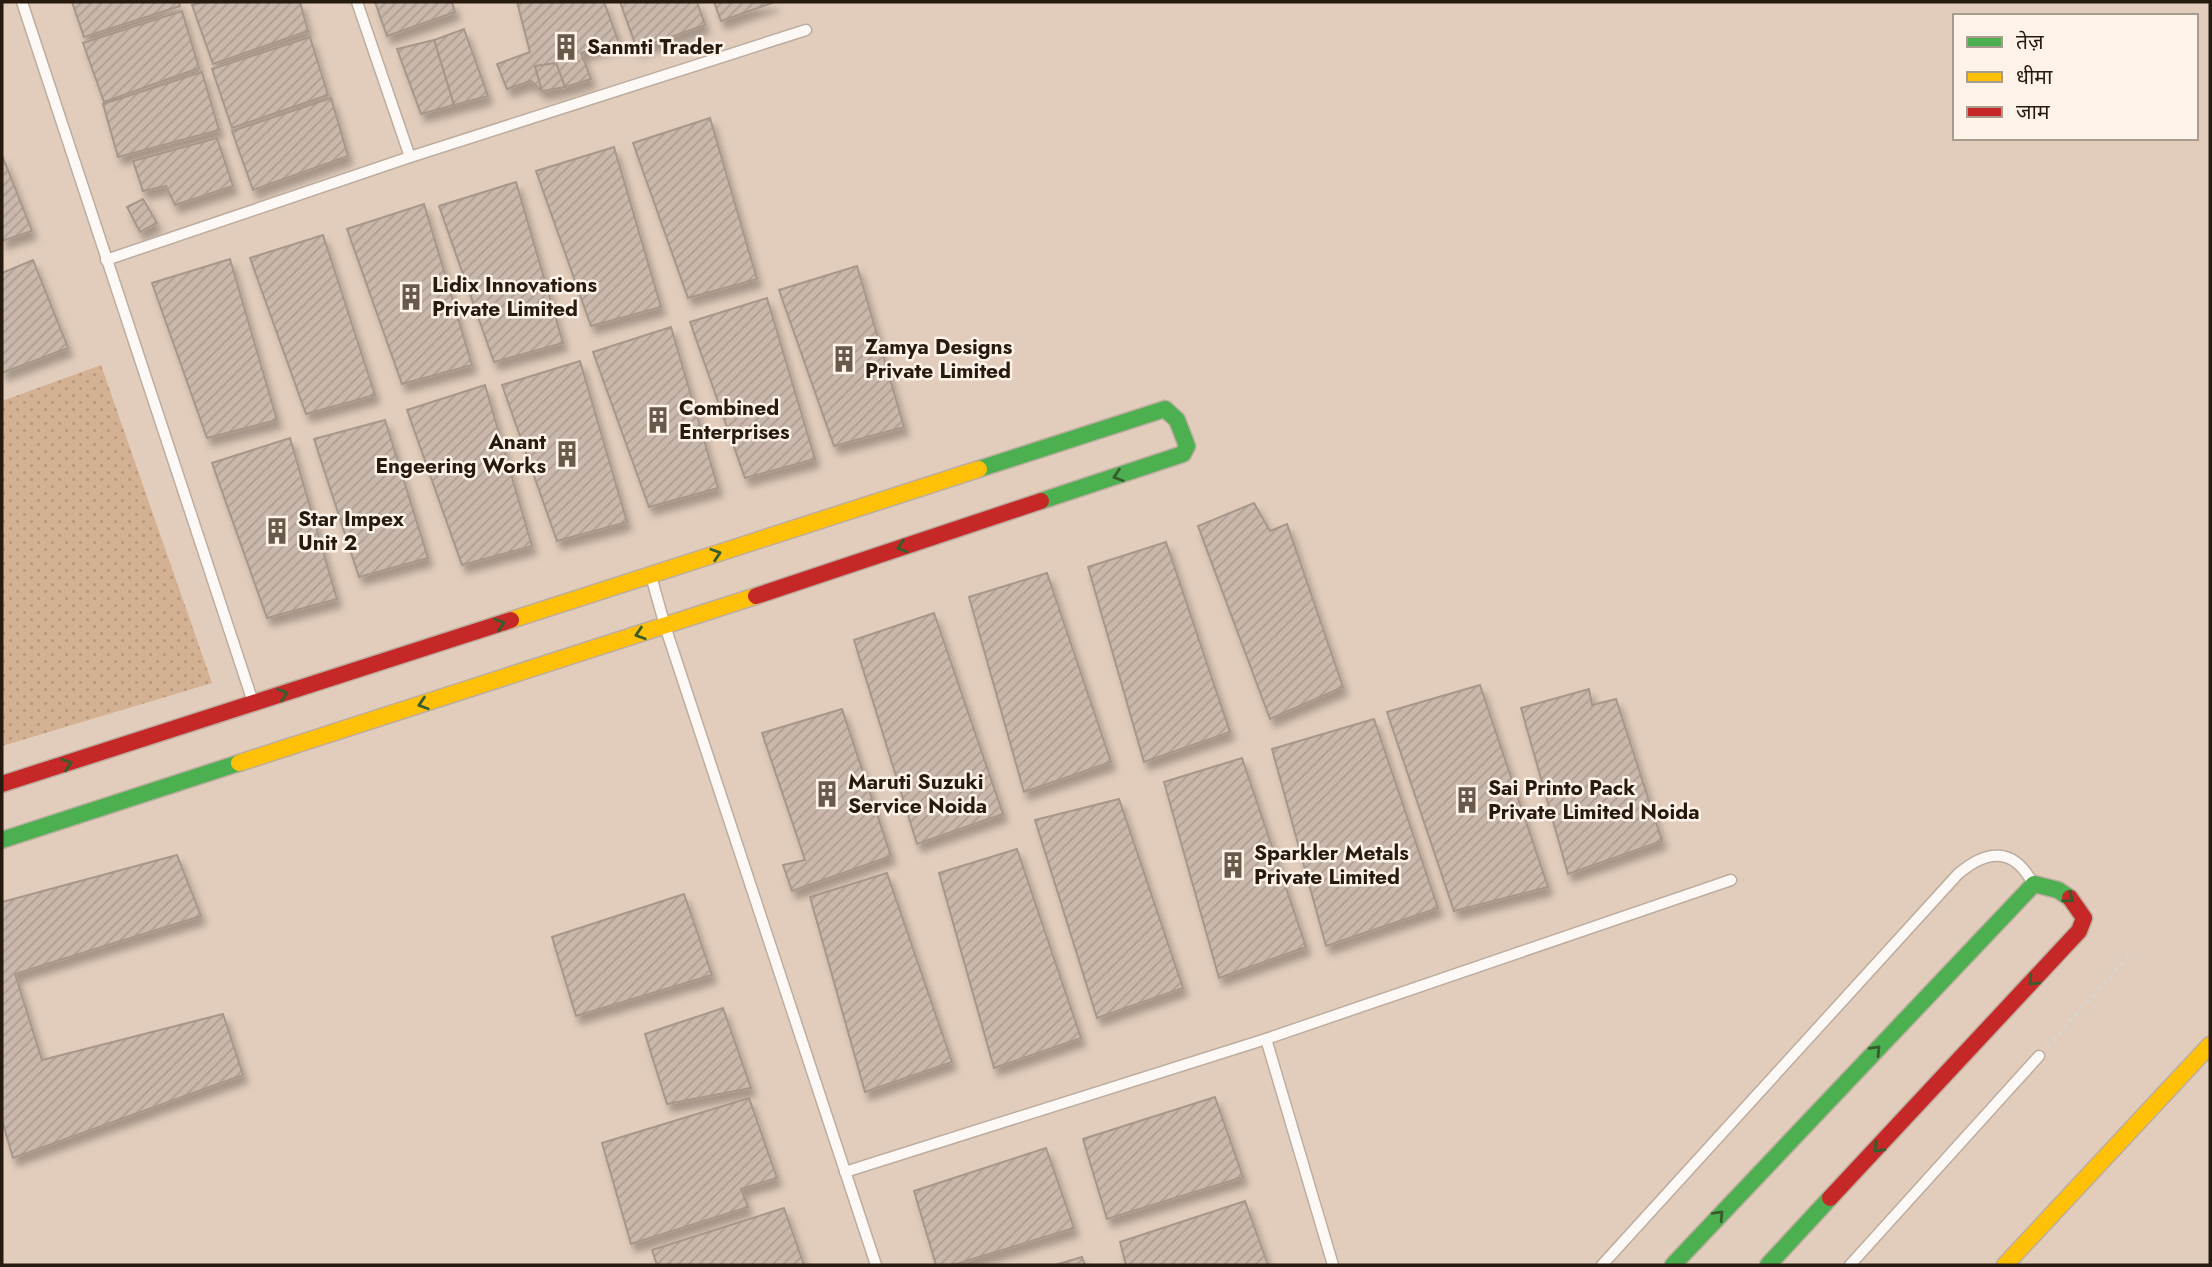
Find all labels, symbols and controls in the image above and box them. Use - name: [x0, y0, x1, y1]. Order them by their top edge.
- legend: [1953, 14, 2198, 140]
- text: तेज़: [2016, 27, 2044, 57]
- building icon: Sanmti Trader: [551, 32, 581, 62]
- place label: Sanmti Trader: [587, 32, 724, 62]
- text: धीमा: [2016, 62, 2053, 92]
- text: जाम: [2016, 97, 2050, 127]
- place label: Lidix Innovations Private Limited: [432, 270, 597, 324]
- building icon: Lidix Innovations Private Limited: [396, 282, 426, 312]
- place label: Zamya Designs Private Limited: [865, 332, 1013, 386]
- building icon: Zamya Designs Private Limited: [829, 344, 859, 374]
- place label: Combined Enterprises: [679, 393, 790, 447]
- building icon: Combined Enterprises: [643, 405, 673, 435]
- place label: Anant Engeering Works: [375, 427, 546, 481]
- building icon: Anant Engeering Works: [552, 439, 582, 469]
- one-way arrow: [1113, 467, 1125, 482]
- place label: Star Impex Unit 2: [298, 504, 405, 558]
- building icon: Star Impex Unit 2: [262, 516, 292, 546]
- one-way arrow: [897, 539, 909, 553]
- one-way arrow: [710, 548, 722, 562]
- one-way arrow: [493, 618, 506, 632]
- one-way arrow: [634, 626, 646, 640]
- one-way arrow: [277, 688, 289, 702]
- one-way arrow: [418, 696, 430, 710]
- one-way arrow: [61, 757, 73, 772]
- place label: Maruti Suzuki Service Noida: [848, 767, 987, 821]
- place label: Sai Printo Pack Private Limited Noida: [1488, 773, 1700, 827]
- building icon: Maruti Suzuki Service Noida: [812, 779, 842, 809]
- building icon: Sai Printo Pack Private Limited Noida: [1452, 785, 1482, 815]
- place label: Sparkler Metals Private Limited: [1254, 838, 1409, 892]
- building icon: Sparkler Metals Private Limited: [1218, 850, 1248, 880]
- one-way arrow: [2062, 890, 2074, 903]
- one-way arrow: [2028, 973, 2041, 986]
- one-way arrow: [1867, 1045, 1880, 1058]
- one-way arrow: [1873, 1140, 1886, 1153]
- one-way arrow: [1711, 1210, 1723, 1223]

